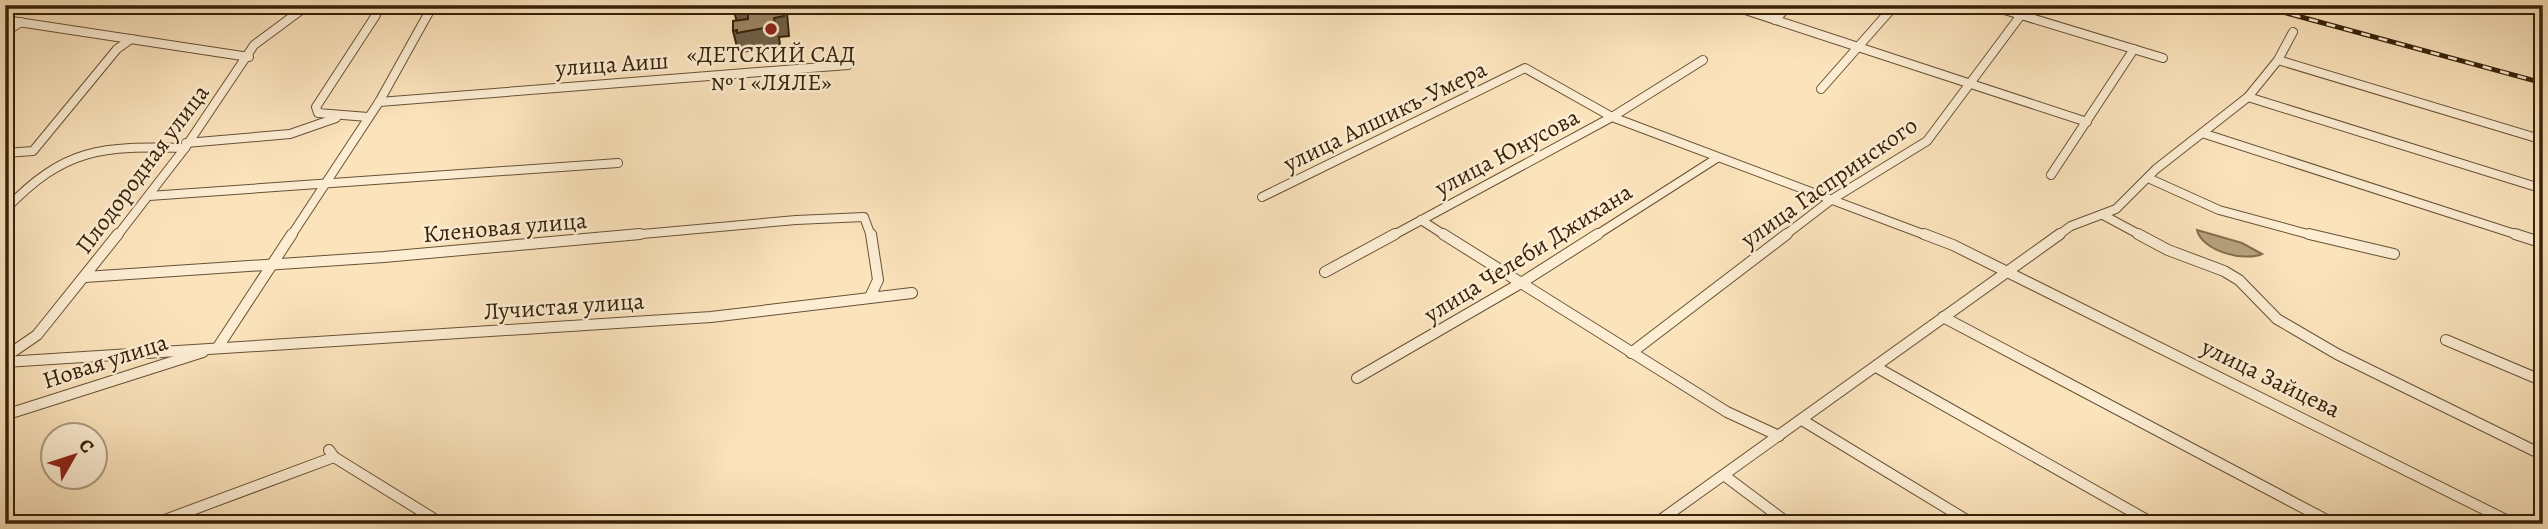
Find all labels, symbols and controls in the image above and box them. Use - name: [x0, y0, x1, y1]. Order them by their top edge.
- marker: «ДЕТСКИЙ САД № 1 «ЛЯЛЕ»: [763, 21, 779, 37]
- place label: «ДЕТСКИЙ САД № 1 «ЛЯЛЕ»: [687, 38, 855, 98]
- street label: улица Аиш: [553, 44, 670, 84]
- street label: улица Алшикъ-Умера: [1277, 53, 1492, 180]
- street label: Плодородная улица: [68, 78, 216, 260]
- street label: улица Юнусова: [1428, 101, 1585, 204]
- street label: улица Гаспринского: [1733, 109, 1924, 256]
- street label: улица Челеби Джихана: [1417, 176, 1638, 331]
- street label: Кленовая улица: [422, 204, 588, 250]
- street label: Лучистая улица: [483, 284, 645, 328]
- street label: Новая улица: [38, 326, 172, 396]
- street label: улица Зайцева: [2195, 330, 2346, 425]
- north arrow: [38, 420, 108, 490]
- text: С: [73, 433, 100, 459]

